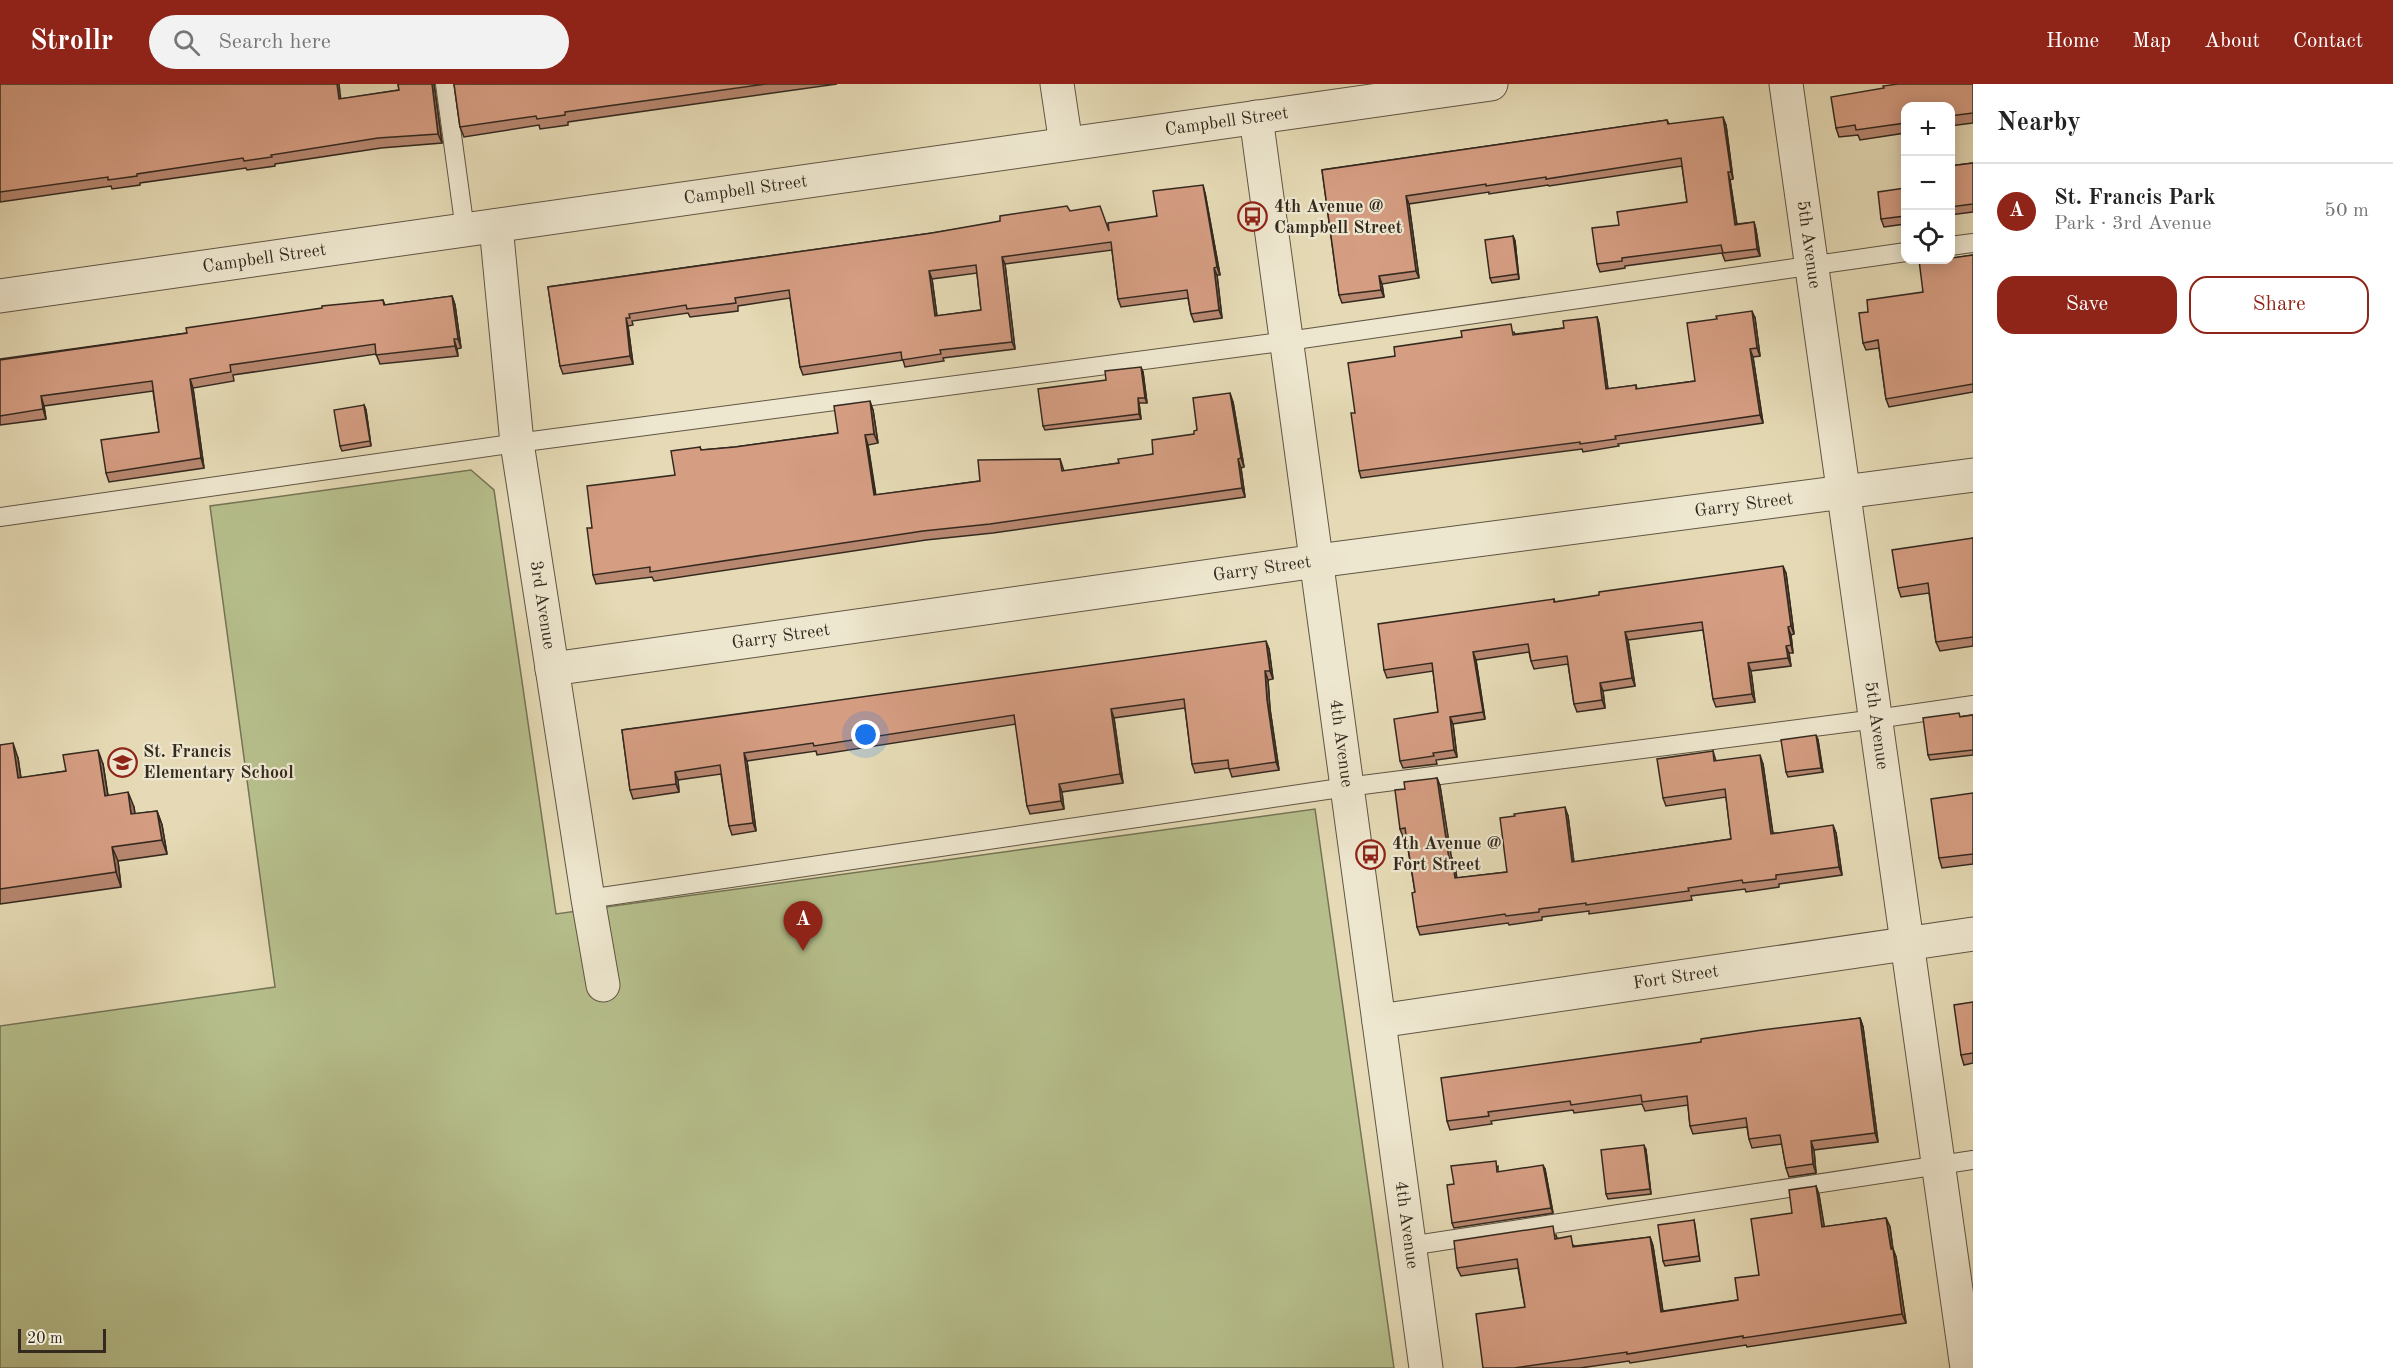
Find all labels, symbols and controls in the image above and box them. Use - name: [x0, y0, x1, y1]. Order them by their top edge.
- search box: [149, 15, 569, 69]
- icon: search: [170, 26, 203, 59]
- text: Strollr: [30, 28, 113, 56]
- text: Search here: [218, 31, 331, 53]
- text: Home: [2046, 31, 2099, 52]
- text: Map: [2132, 31, 2171, 52]
- text: About: [2204, 31, 2260, 52]
- text: Contact: [2293, 31, 2363, 52]
- map controls: [1901, 102, 1955, 264]
- button: +: [1901, 102, 1955, 156]
- street label: Campbell Street: [1164, 104, 1290, 139]
- text: Nearby: [1997, 110, 2081, 136]
- button: −: [1901, 156, 1955, 210]
- street label: Campbell Street: [683, 172, 808, 208]
- text: St. Francis Park: [2054, 187, 2216, 209]
- place label: 4th Avenue @ Campbell Street: [1274, 198, 1403, 237]
- street label: 5th Avenue: [1794, 199, 1824, 290]
- bus stop icon: 4th Avenue @ Campbell Street: [1237, 201, 1269, 233]
- text: A: [2009, 201, 2024, 221]
- text: 50 m: [2324, 201, 2369, 221]
- button: locate: [1901, 210, 1955, 264]
- text: Park · 3rd Avenue: [2054, 214, 2211, 234]
- street label: Campbell Street: [201, 241, 327, 276]
- button: Save: [1997, 276, 2177, 334]
- button: Share: [2189, 276, 2369, 334]
- street label: Garry Street: [1694, 490, 1794, 520]
- street label: Garry Street: [1212, 553, 1312, 585]
- street label: 3rd Avenue: [526, 559, 558, 651]
- street label: Garry Street: [730, 621, 831, 653]
- street label: 5th Avenue: [1861, 680, 1892, 771]
- street label: 4th Avenue: [1326, 698, 1356, 788]
- your location: [851, 720, 880, 749]
- place label: St. Francis Elementary School: [143, 743, 294, 782]
- school or university icon: St. Francis Elementary School: [106, 746, 138, 778]
- place label: 4th Avenue @ Fort Street: [1392, 835, 1501, 874]
- bus stop icon: 4th Avenue @ Fort Street: [1355, 838, 1387, 870]
- pin: A: [784, 902, 822, 951]
- street label: Fort Street: [1632, 962, 1720, 993]
- street label: 4th Avenue: [1392, 1180, 1421, 1270]
- scale bar: [18, 1326, 106, 1354]
- text: 20 m: [27, 1331, 63, 1347]

